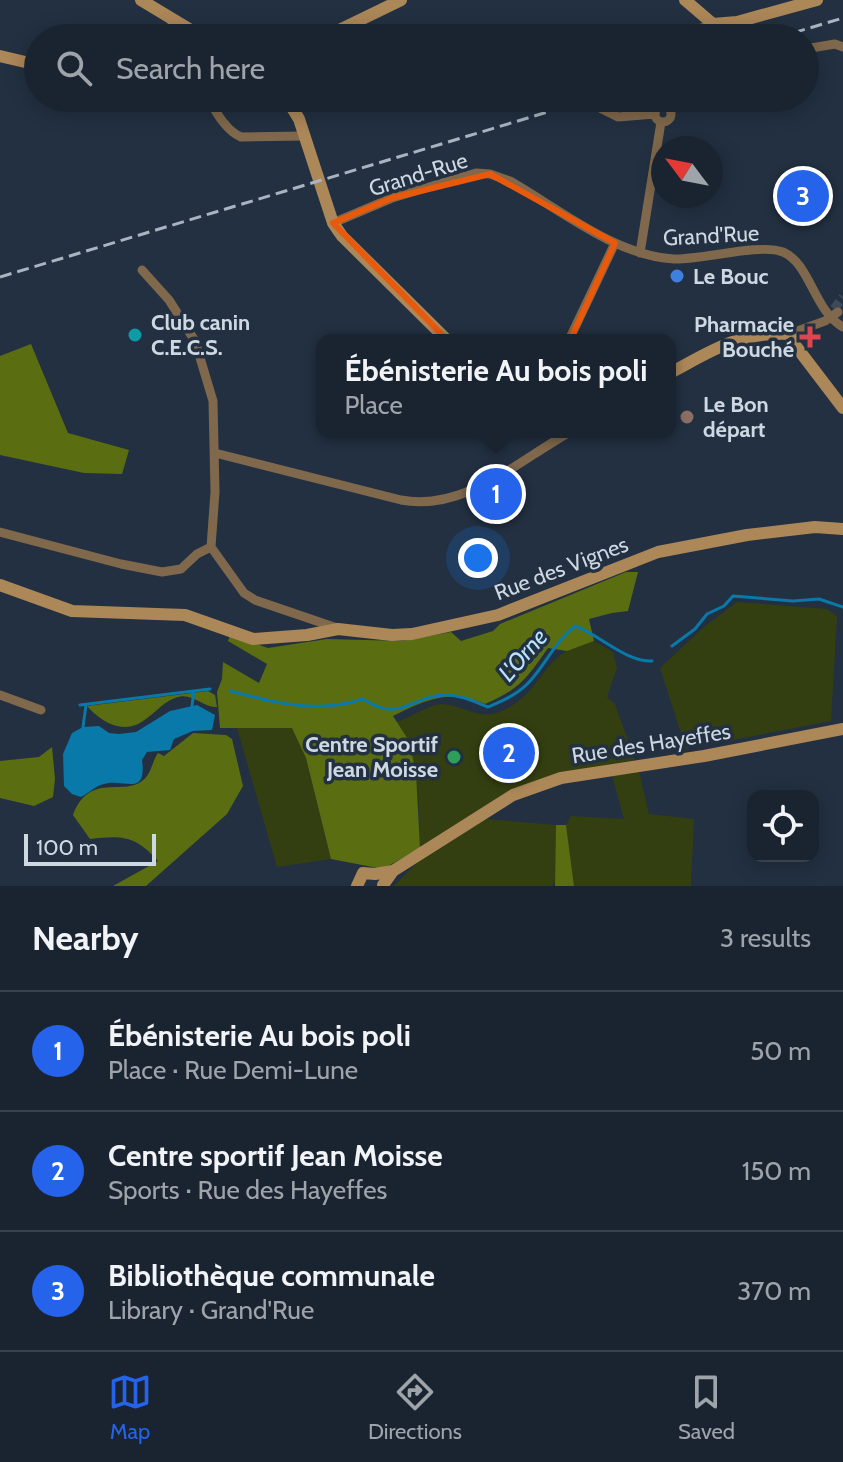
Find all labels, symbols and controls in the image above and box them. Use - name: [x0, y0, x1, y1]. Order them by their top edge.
- search box: [24, 24, 819, 112]
- icon: search: [52, 46, 96, 90]
- text: Search here: [116, 50, 265, 87]
- north arrow: [651, 136, 723, 208]
- street label: Grand-Rue: [366, 147, 471, 202]
- pin: 3: [777, 166, 829, 226]
- street label: Grand'Rue: [662, 220, 760, 251]
- place label: Le Bouc: [693, 263, 769, 290]
- marker: Le Bouc: [668, 267, 686, 285]
- place label: Club canin C.E.C.S.: [151, 309, 250, 361]
- place label: Pharmacie Bouché: [694, 311, 794, 363]
- marker: Club canin C.E.C.S.: [126, 326, 144, 344]
- marker: Pharmacie Bouché: [801, 328, 819, 346]
- popup: [316, 334, 676, 438]
- text: Ébénisterie Au bois poli: [345, 352, 647, 389]
- text: Place: [345, 389, 403, 421]
- place label: Le Bon départ: [703, 391, 769, 443]
- marker: Le Bon départ: [678, 408, 696, 426]
- pin: 1: [470, 464, 522, 524]
- street label: Rue des Vignes: [491, 531, 632, 606]
- your location: [458, 538, 498, 578]
- water label: L'Orne: [492, 623, 553, 687]
- street label: Rue des Hayeffes: [570, 718, 732, 769]
- pin: 2: [483, 723, 535, 783]
- place label: Centre Sportif Jean Moisse: [305, 731, 439, 783]
- marker: Centre Sportif Jean Moisse: [445, 748, 463, 766]
- map controls: [747, 790, 819, 862]
- button: locate: [747, 790, 819, 862]
- scale bar: [24, 830, 156, 866]
- text: 100 m: [36, 834, 98, 861]
- text: Nearby: [32, 917, 139, 959]
- text: 3 results: [720, 922, 811, 954]
- text: Ébénisterie Au bois poli: [108, 1017, 411, 1054]
- text: 1: [53, 1035, 63, 1067]
- text: 50 m: [750, 1035, 811, 1067]
- text: Place · Rue Demi-Lune: [108, 1054, 358, 1086]
- text: Centre sportif Jean Moisse: [108, 1137, 443, 1174]
- text: 2: [51, 1155, 65, 1187]
- text: 150 m: [742, 1155, 811, 1187]
- text: Sports · Rue des Hayeffes: [108, 1174, 387, 1206]
- text: Bibliothèque communale: [108, 1257, 435, 1294]
- text: 3: [51, 1275, 65, 1307]
- text: 370 m: [737, 1275, 811, 1307]
- text: Library · Grand'Rue: [108, 1294, 314, 1326]
- tab: Map: [108, 1370, 152, 1445]
- tab: Directions: [368, 1370, 462, 1445]
- tab: Saved: [678, 1370, 735, 1445]

